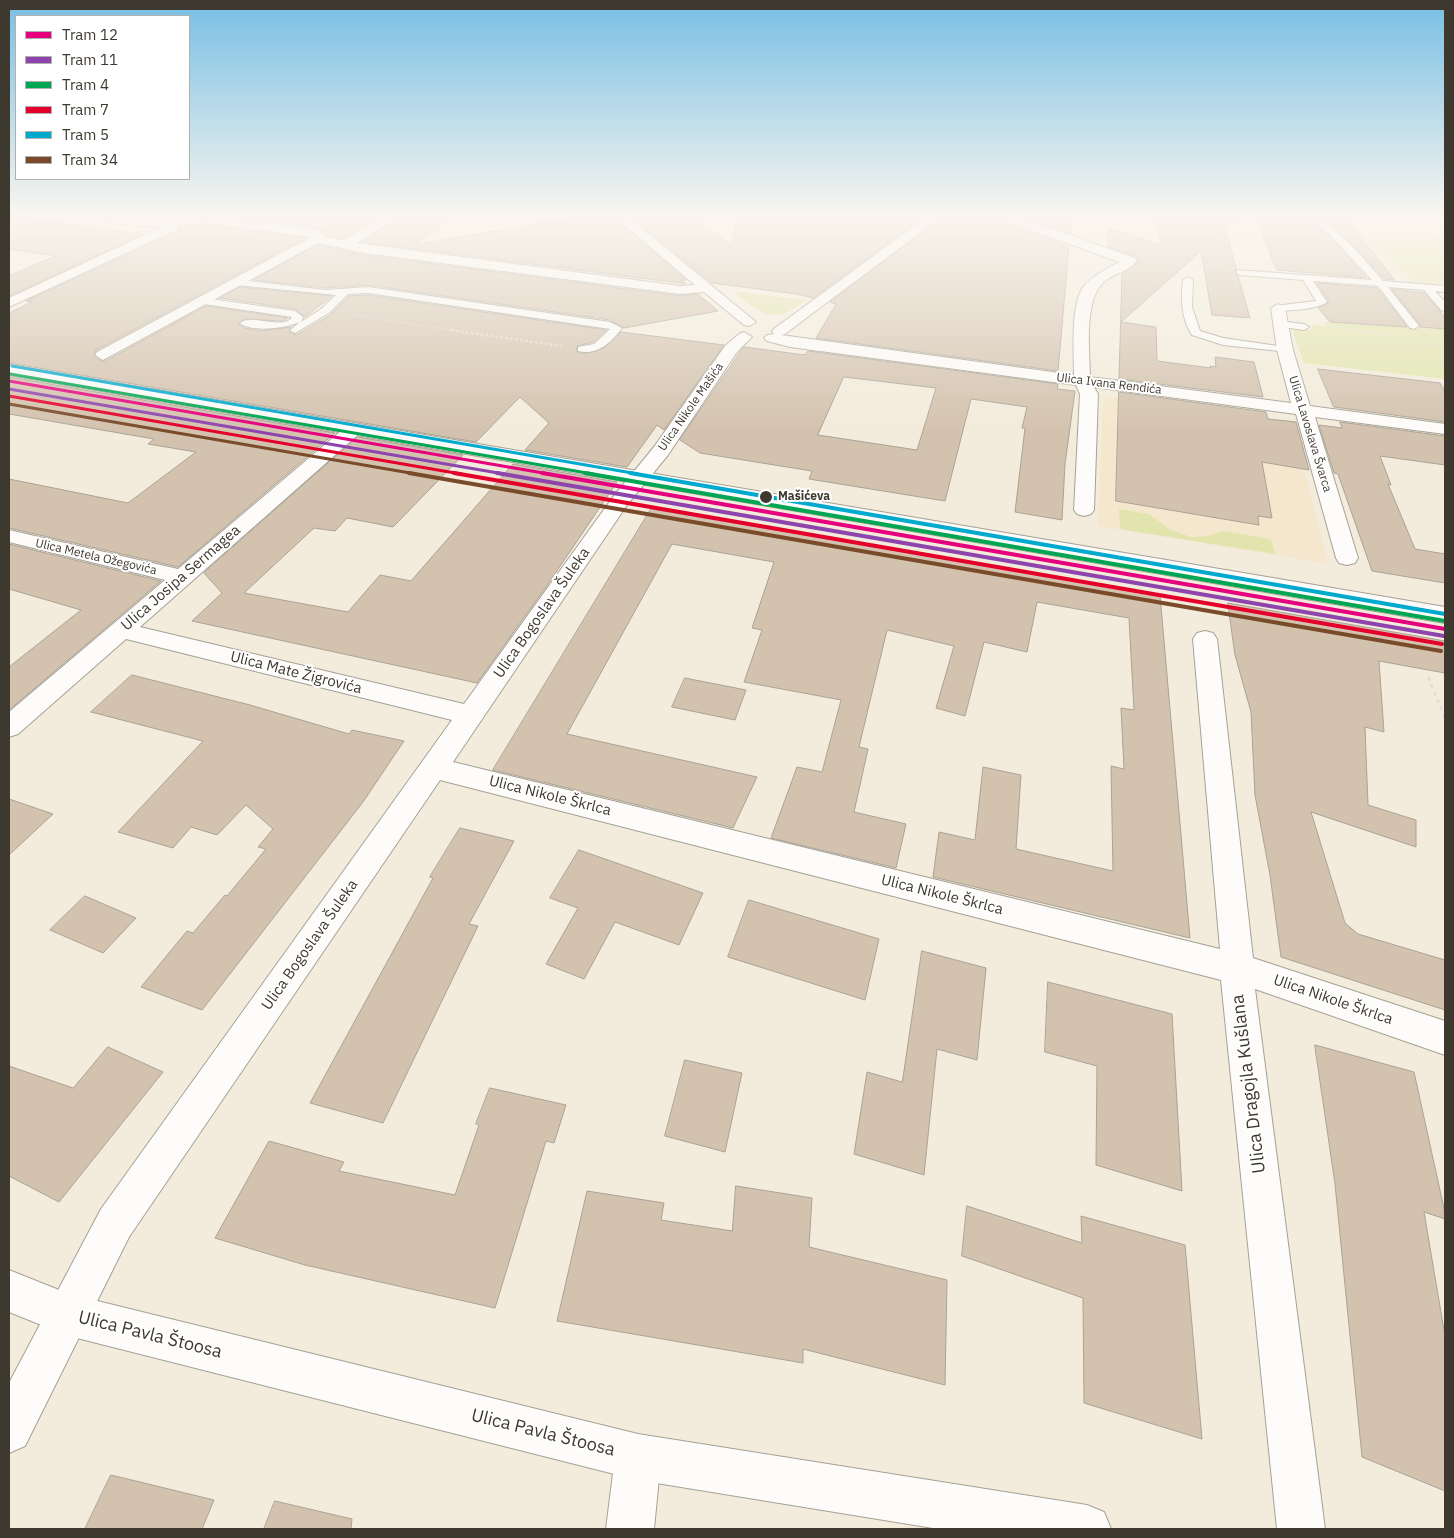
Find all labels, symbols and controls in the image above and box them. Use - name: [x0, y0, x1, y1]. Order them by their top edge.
- legend: [15, 15, 190, 180]
- text: Tram 12: [62, 25, 118, 44]
- text: Tram 11: [62, 50, 118, 69]
- text: Tram 4: [62, 75, 109, 94]
- text: Tram 7: [62, 100, 109, 119]
- text: Tram 5: [62, 125, 109, 144]
- text: Tram 34: [62, 150, 118, 169]
- street label: Ulica Nikole Mašića: [655, 360, 727, 454]
- street label: Ulica Ivana Rendića: [1055, 370, 1163, 398]
- street label: Ulica Lavoslava Švarca: [1285, 374, 1335, 494]
- marker: Mašićeva: [758, 489, 774, 505]
- place label: Mašićeva: [778, 490, 830, 504]
- street label: Ulica Josipa Sermagea: [118, 521, 244, 635]
- street label: Ulica Metela Ožegovića: [34, 536, 158, 578]
- street label: Ulica Bogoslava Šuleka: [490, 544, 594, 682]
- street label: Ulica Mate Žigrovića: [228, 648, 364, 698]
- street label: Ulica Nikole Škrlca: [487, 772, 613, 820]
- street label: Ulica Nikole Škrlca: [879, 871, 1005, 919]
- street label: Ulica Bogoslava Šuleka: [258, 876, 362, 1014]
- street label: Ulica Nikole Škrlca: [1271, 971, 1395, 1029]
- street label: Ulica Dragojla Kušlana: [1227, 993, 1271, 1175]
- street label: Ulica Pavla Štoosa: [76, 1307, 224, 1363]
- street label: Ulica Pavla Štoosa: [469, 1405, 617, 1461]

